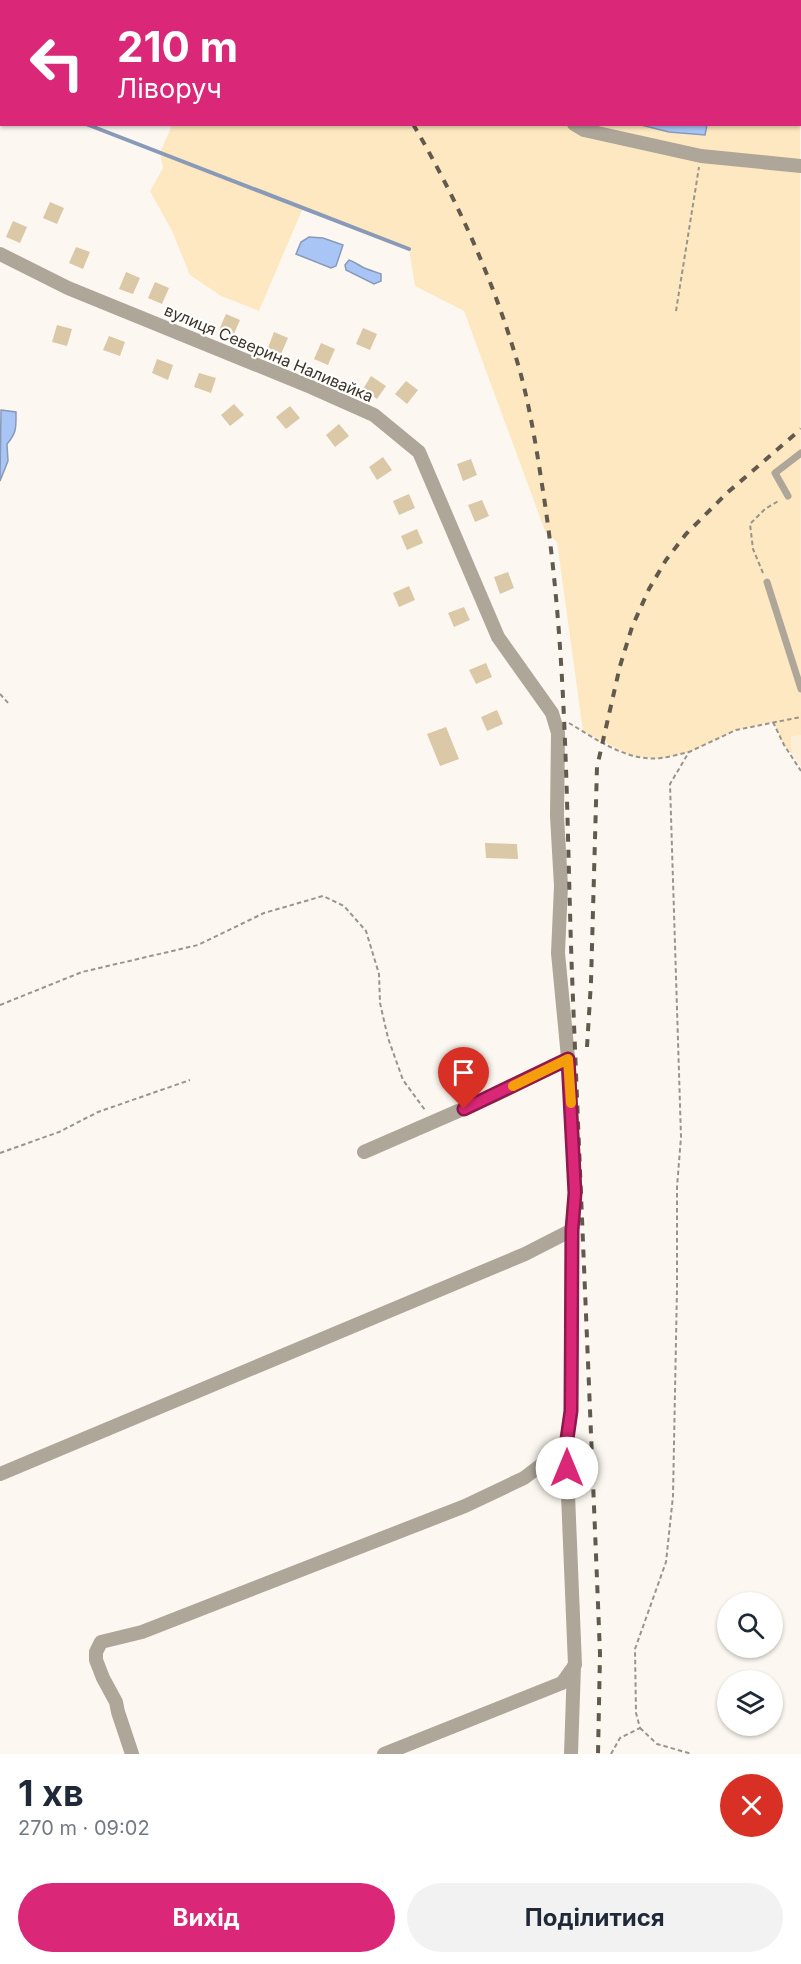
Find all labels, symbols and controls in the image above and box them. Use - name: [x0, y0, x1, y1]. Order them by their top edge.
- text: 210 m: [117, 21, 238, 72]
- icon: left: [18, 24, 96, 102]
- text: Ліворуч: [117, 72, 222, 105]
- street label: вулиця Северина Наливайка: [161, 300, 377, 406]
- pin: [438, 1047, 489, 1109]
- icon: arrive: [447, 1056, 480, 1089]
- position arrow: [535, 1436, 599, 1500]
- map controls: [717, 1592, 783, 1736]
- button: search: [717, 1592, 783, 1658]
- button: layers: [717, 1670, 783, 1736]
- text: 1 хв: [18, 1771, 84, 1815]
- button: close: [720, 1774, 783, 1837]
- text: 270 m · 09:02: [18, 1816, 150, 1840]
- button: Вихід: [18, 1883, 395, 1952]
- button: Поділитися: [407, 1883, 783, 1952]

